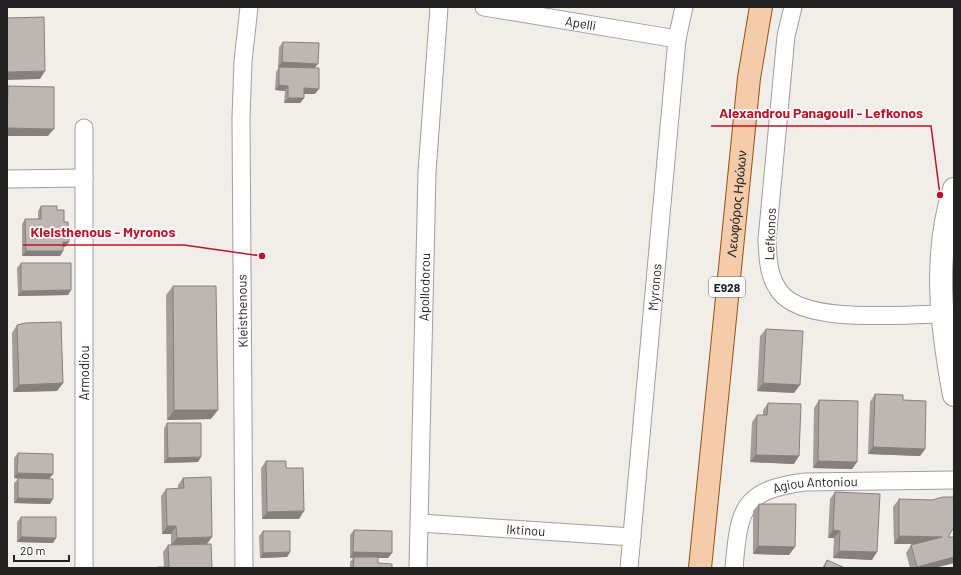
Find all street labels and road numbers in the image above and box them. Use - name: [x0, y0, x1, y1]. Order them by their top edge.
- street label: Apelli: [564, 13, 597, 33]
- street label: Λεωφόρος Ηρώων: [723, 150, 750, 258]
- street label: Lefkonos: [761, 208, 779, 260]
- street label: Apollodorou: [416, 253, 433, 321]
- street label: Myronos: [644, 263, 665, 311]
- street label: Kleisthenous: [233, 274, 251, 348]
- road number: E928: [709, 277, 745, 297]
- street label: Armodiou: [76, 346, 92, 400]
- street label: Agiou Antoniou: [771, 473, 858, 496]
- street label: Iktinou: [506, 521, 546, 539]

